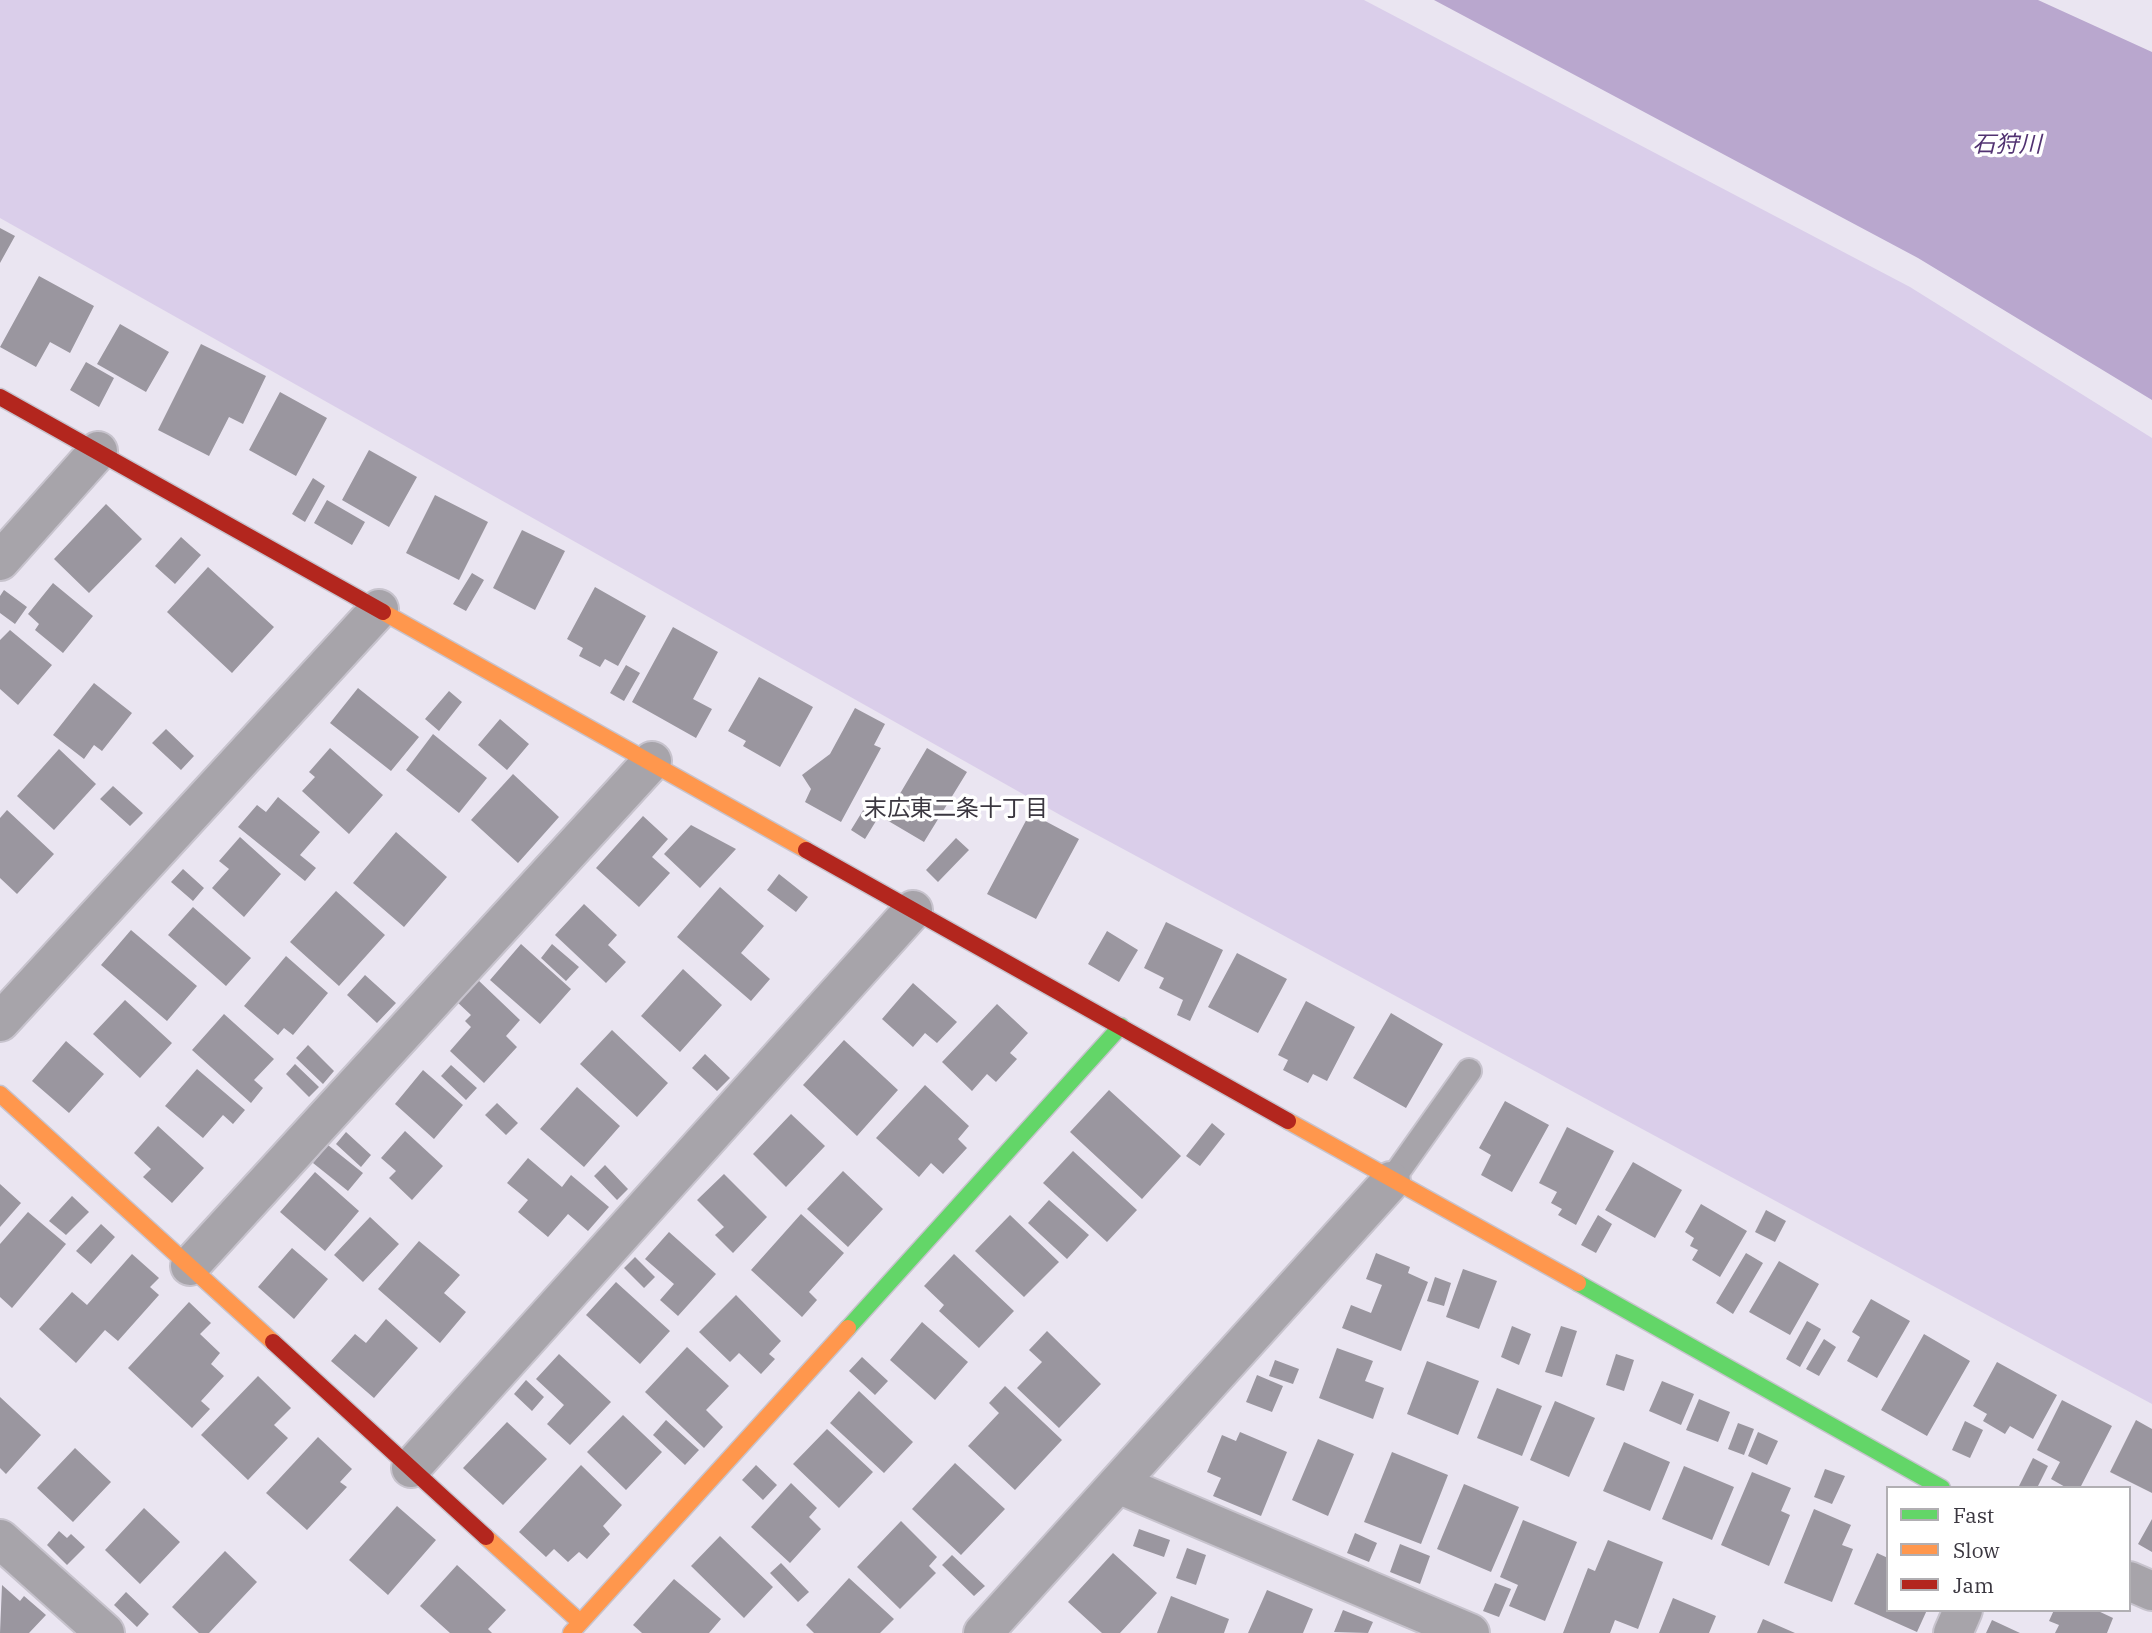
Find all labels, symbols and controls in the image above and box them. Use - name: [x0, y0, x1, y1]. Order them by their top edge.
- water label: 石狩川: [1973, 131, 2041, 159]
- district label: 末広東二条十丁目: [864, 795, 1048, 823]
- legend: [1886, 1486, 2131, 1612]
- text: Fast: [1953, 1501, 1994, 1529]
- text: Slow: [1953, 1536, 2000, 1564]
- text: Jam: [1953, 1571, 1994, 1599]

